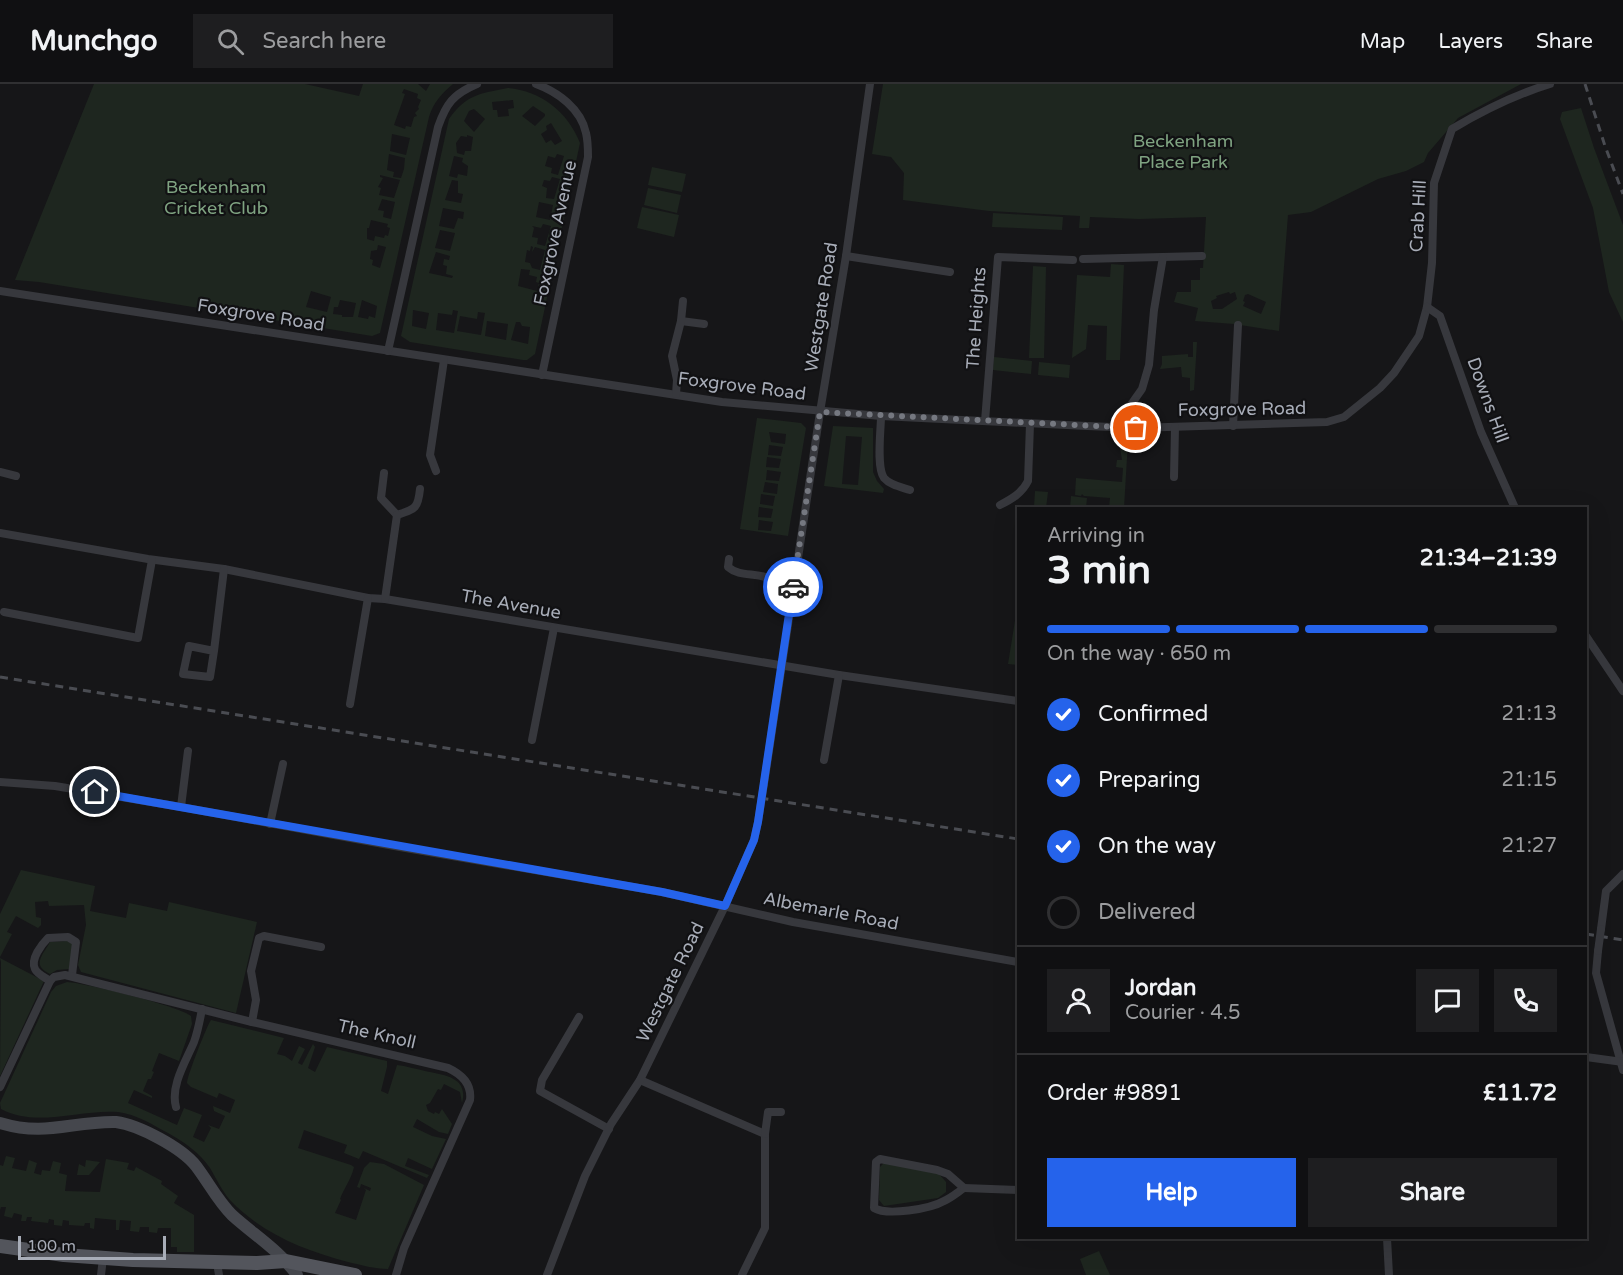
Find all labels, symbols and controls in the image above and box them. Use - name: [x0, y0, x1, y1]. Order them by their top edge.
- search box: [193, 14, 613, 68]
- text: Munchgo: [30, 24, 157, 58]
- icon: search: [214, 25, 247, 58]
- text: Search here: [262, 28, 386, 54]
- text: Map: [1360, 29, 1405, 54]
- text: Layers: [1438, 29, 1503, 54]
- text: Share: [1536, 29, 1593, 54]
- park label: Beckenham Place Park: [1133, 130, 1233, 173]
- street label: Foxgrove Avenue: [529, 158, 581, 308]
- park label: Beckenham Cricket Club: [164, 176, 268, 219]
- street label: Crab Hill: [1405, 179, 1431, 253]
- street label: Westgate Road: [800, 241, 842, 373]
- street label: The Heights: [961, 266, 991, 370]
- street label: Foxgrove Road: [196, 294, 326, 336]
- street label: Downs Hill: [1462, 354, 1514, 446]
- street label: Foxgrove Road: [677, 367, 807, 405]
- street label: Foxgrove Road: [1177, 397, 1307, 421]
- pin: [1110, 402, 1161, 453]
- icon: bag: [1119, 411, 1152, 444]
- text: Arriving in: [1047, 524, 1145, 548]
- text: 21:34–21:39: [1420, 545, 1557, 571]
- text: 3 min: [1047, 547, 1151, 594]
- courier: [763, 557, 823, 617]
- icon: car: [777, 571, 810, 604]
- street label: The Avenue: [459, 584, 563, 624]
- text: On the way · 650 m: [1047, 642, 1231, 666]
- icon: check: [1047, 698, 1080, 731]
- text: Confirmed: [1098, 701, 1208, 727]
- text: 21:13: [1502, 702, 1557, 726]
- icon: check: [1047, 764, 1080, 797]
- pin: [69, 766, 120, 817]
- text: Preparing: [1098, 767, 1201, 793]
- text: 21:15: [1502, 768, 1557, 792]
- icon: home: [78, 775, 111, 808]
- icon: check: [1047, 830, 1080, 863]
- text: On the way: [1098, 833, 1216, 859]
- text: 21:27: [1502, 834, 1557, 858]
- street label: Albemarle Road: [761, 887, 901, 935]
- text: Delivered: [1098, 899, 1196, 925]
- street label: Westgate Road: [631, 918, 709, 1046]
- button: person: [1047, 969, 1110, 1032]
- button: chat: [1416, 969, 1479, 1032]
- button: phone: [1494, 969, 1557, 1032]
- text: Jordan: [1125, 975, 1196, 1001]
- text: Courier · 4.5: [1125, 1001, 1240, 1025]
- street label: The Knoll: [336, 1014, 418, 1054]
- text: Order #9891: [1047, 1080, 1182, 1106]
- text: £11.72: [1483, 1080, 1557, 1106]
- button: Help: [1047, 1158, 1296, 1227]
- button: Share: [1308, 1158, 1557, 1227]
- scale bar: [18, 1233, 166, 1260]
- text: 100 m: [27, 1236, 76, 1256]

